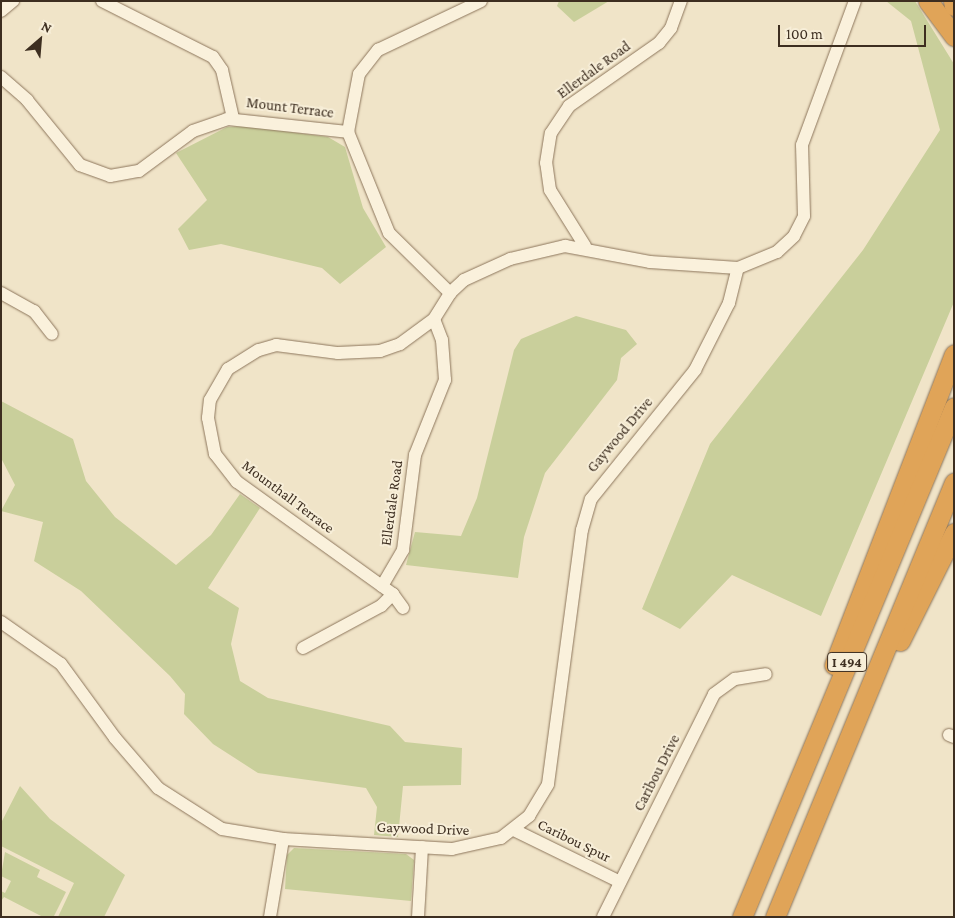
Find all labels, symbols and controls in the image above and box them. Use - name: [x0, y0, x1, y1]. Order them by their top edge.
- north arrow: [15, 15, 65, 65]
- scale bar: [780, 15, 928, 47]
- text: N: [39, 17, 55, 36]
- text: 100 m: [786, 26, 823, 42]
- street label: Ellerdale Road: [554, 37, 634, 103]
- street label: Mount Terrace: [245, 94, 335, 122]
- street label: Gaywood Drive: [583, 394, 657, 476]
- street label: Mounthall Terrace: [238, 456, 338, 538]
- street label: Ellerdale Road: [377, 459, 407, 547]
- road number: I 494: [827, 650, 867, 674]
- street label: Caribou Drive: [630, 732, 684, 814]
- street label: Caribou Spur: [535, 816, 613, 866]
- street label: Gaywood Drive: [376, 818, 470, 840]

